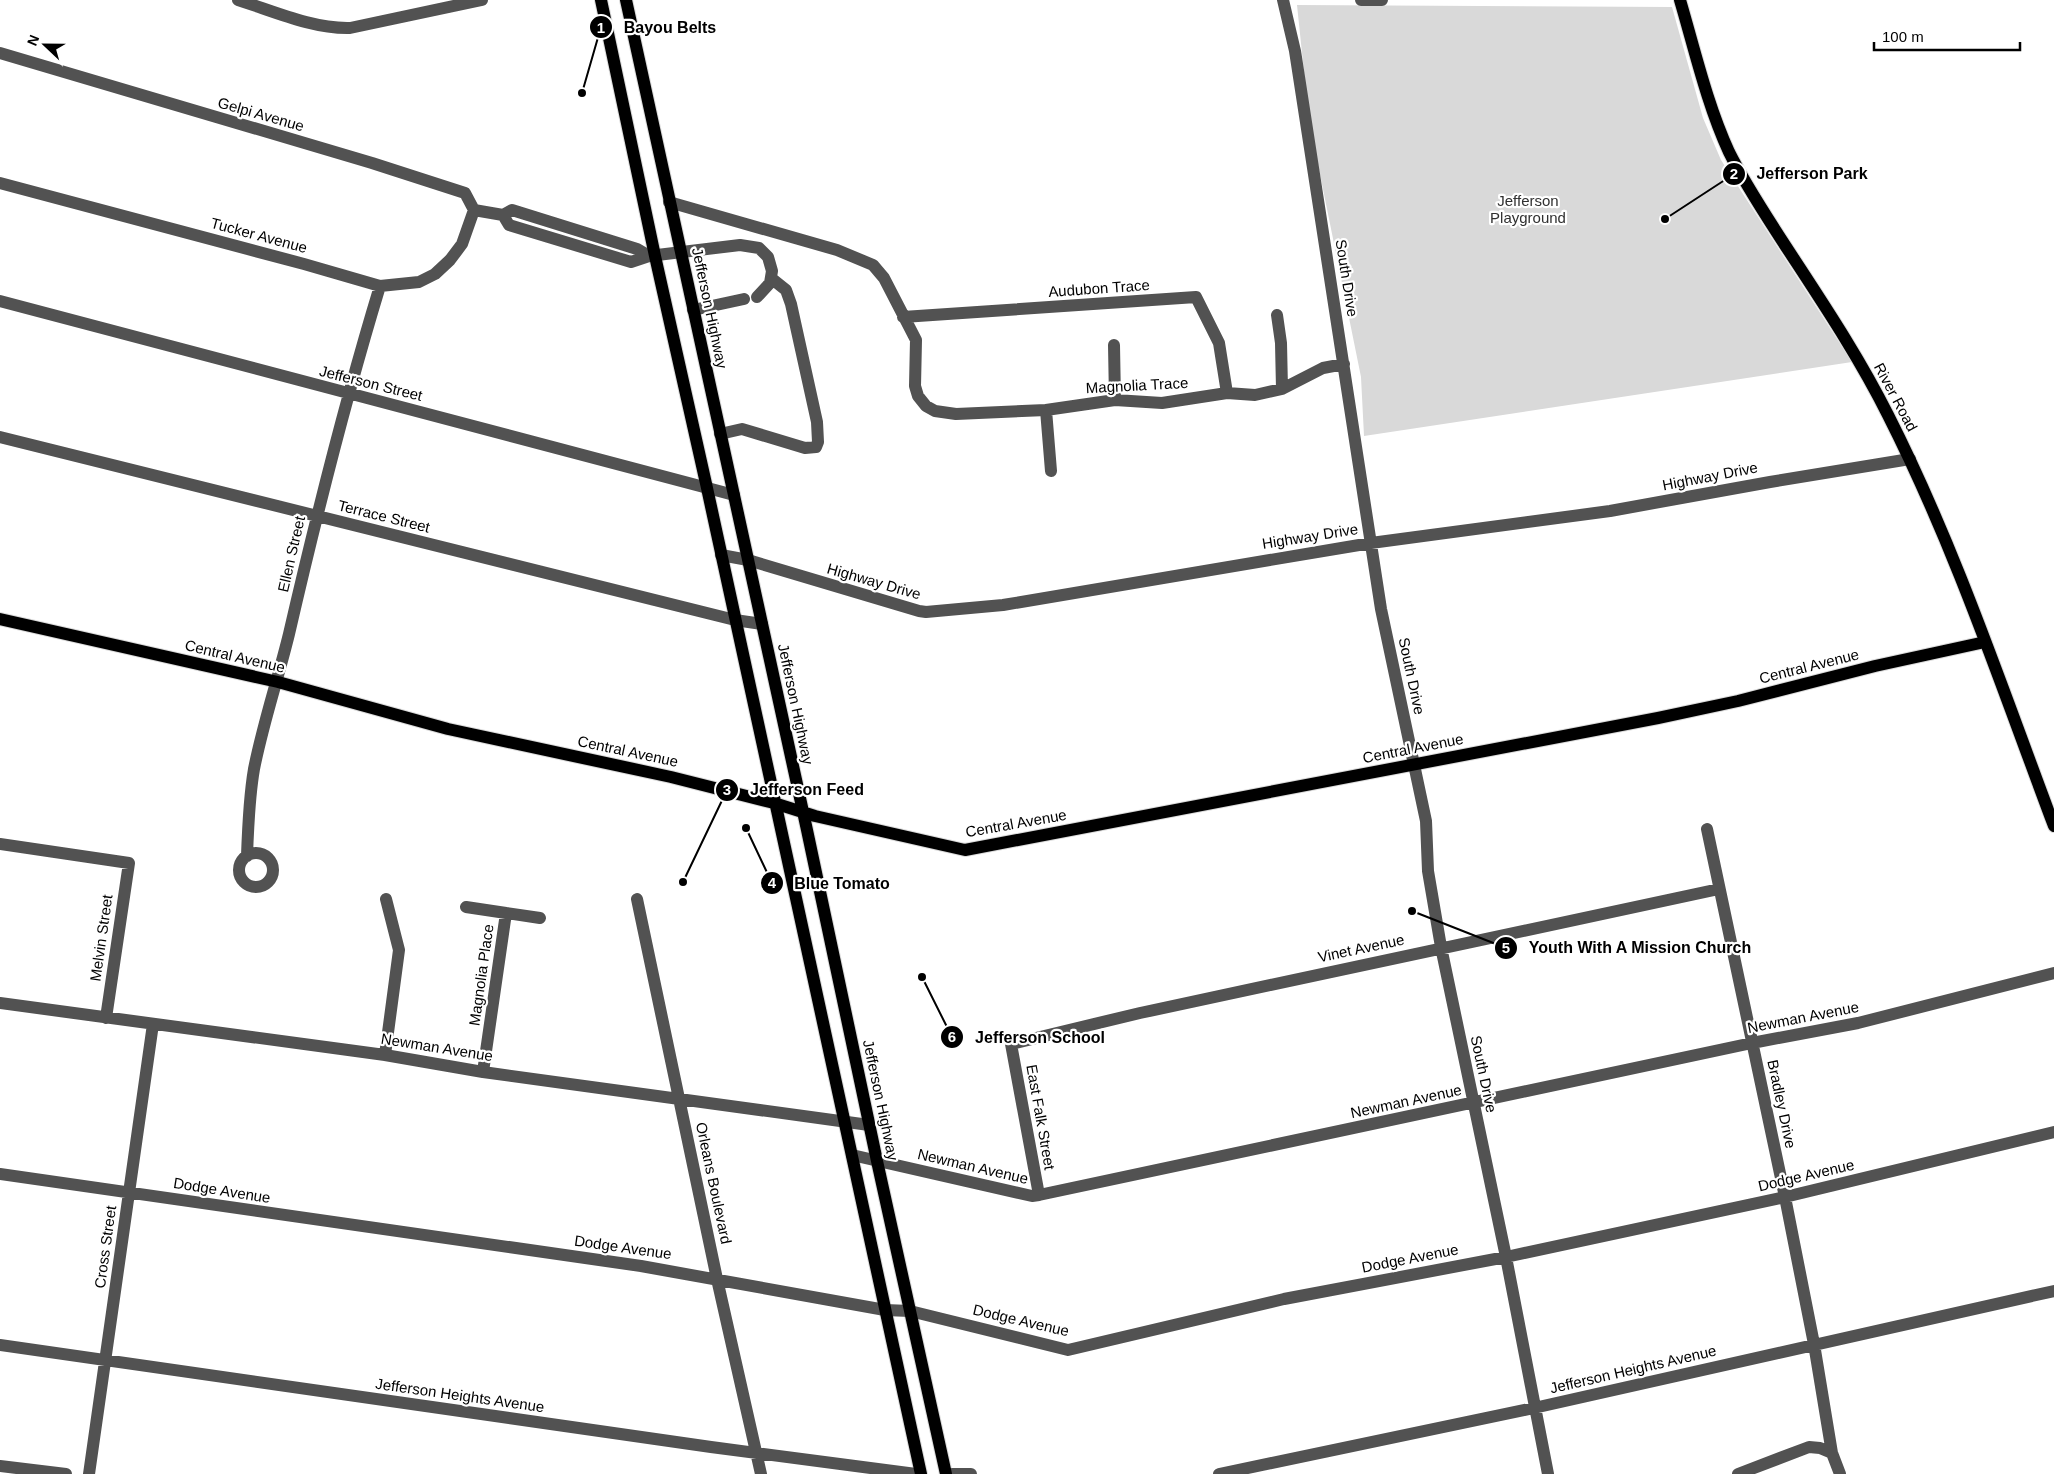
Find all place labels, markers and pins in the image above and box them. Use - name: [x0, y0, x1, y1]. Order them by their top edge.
- callout: Bayou Belts: [588, 12, 726, 43]
- callout: Jefferson Park: [1721, 158, 1877, 189]
- callout: Jefferson Feed: [715, 774, 873, 805]
- callout: Blue Tomato: [760, 868, 900, 899]
- callout: Youth With A Mission Church: [1494, 932, 1762, 963]
- callout: Jefferson School: [940, 1021, 1115, 1052]

